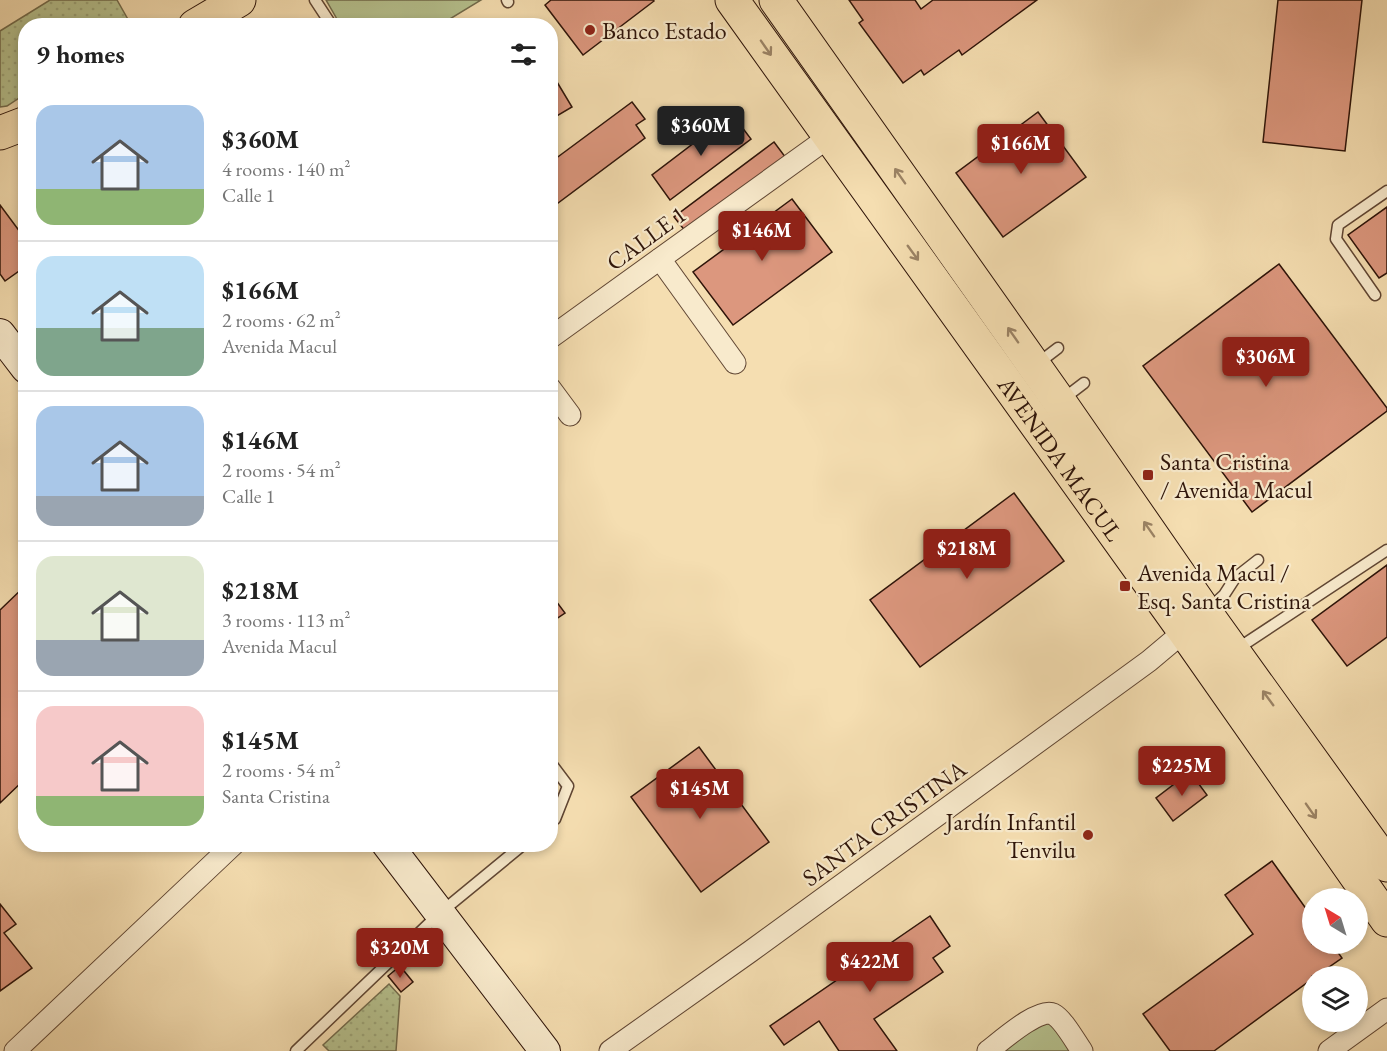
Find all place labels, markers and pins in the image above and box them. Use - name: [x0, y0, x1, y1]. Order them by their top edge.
- place label: Banco Estado: [602, 15, 727, 46]
- marker: Banco Estado: [583, 23, 597, 37]
- pin: $360M: [659, 106, 743, 157]
- pin: $166M: [979, 124, 1063, 175]
- pin: $146M: [720, 211, 804, 262]
- pin: $306M: [1224, 337, 1308, 388]
- place label: Santa Cristina / Avenida Macul: [1160, 446, 1313, 505]
- marker: Santa Cristina / Avenida Macul: [1141, 468, 1155, 482]
- pin: $218M: [925, 529, 1009, 580]
- place label: Avenida Macul / Esq. Santa Cristina: [1136, 557, 1311, 616]
- marker: Avenida Macul / Esq. Santa Cristina: [1118, 579, 1132, 593]
- pin: $225M: [1140, 746, 1224, 797]
- pin: $145M: [658, 769, 742, 820]
- place label: Jardín Infantil Tenvilu: [943, 806, 1076, 865]
- marker: Jardín Infantil Tenvilu: [1081, 828, 1095, 842]
- pin: $320M: [358, 928, 442, 979]
- pin: $422M: [828, 942, 912, 993]

